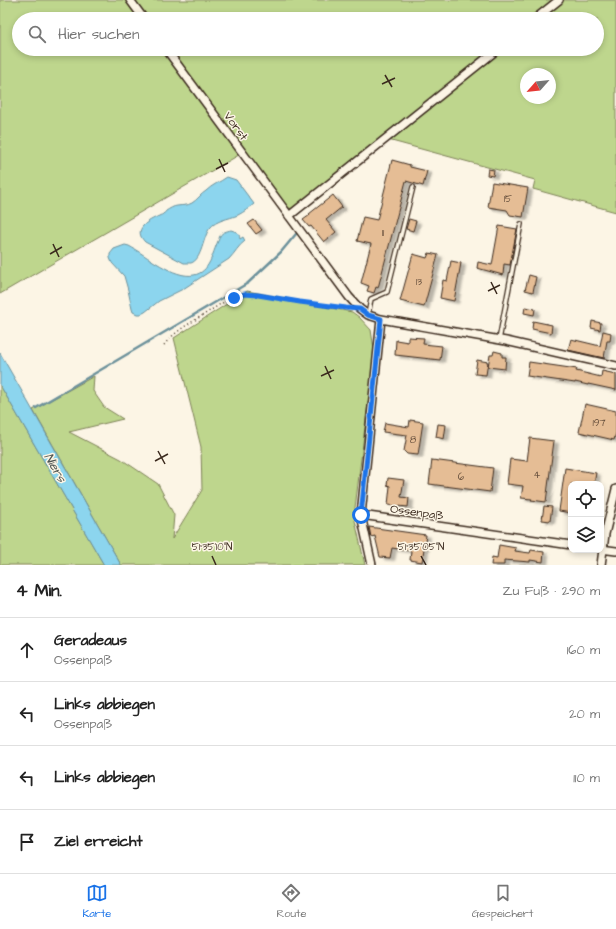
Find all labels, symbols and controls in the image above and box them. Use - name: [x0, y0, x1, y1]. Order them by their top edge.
- search box: [12, 12, 604, 56]
- icon: search: [26, 23, 48, 45]
- text: Hier suchen: [58, 24, 139, 45]
- north arrow: [520, 68, 556, 104]
- street label: Vorst: [219, 108, 252, 144]
- house number: 15: [504, 192, 512, 206]
- house number: 11: [382, 226, 385, 240]
- house number: 13: [416, 275, 422, 289]
- route end: [225, 289, 243, 307]
- house number: 197: [592, 416, 606, 430]
- house number: 8: [410, 433, 417, 447]
- water label: Niers: [40, 450, 71, 487]
- house number: 4: [534, 468, 541, 482]
- house number: 6: [458, 470, 465, 484]
- map controls: [568, 481, 604, 553]
- button: locate: [568, 481, 604, 517]
- street label: Ossenpaß: [389, 500, 445, 525]
- route start: [352, 506, 370, 524]
- button: layers: [568, 517, 604, 553]
- text: 51°35'10"N: [192, 540, 232, 554]
- text: 51°35'05"N: [398, 540, 444, 554]
- text: 4 Min.: [16, 579, 62, 603]
- text: Zu Fuß · 290 m: [503, 582, 600, 600]
- text: Geradeaus: [54, 630, 127, 651]
- icon: ahead: [16, 639, 38, 661]
- text: 160 m: [567, 641, 600, 659]
- text: Ossenpaß: [54, 651, 112, 669]
- text: Links abbiegen: [54, 694, 155, 715]
- icon: left: [16, 703, 38, 725]
- text: 20 m: [569, 705, 600, 723]
- text: Ossenpaß: [54, 715, 112, 733]
- icon: left: [16, 767, 38, 789]
- text: Links abbiegen: [54, 767, 155, 788]
- text: 110 m: [573, 769, 600, 787]
- icon: arrive: [16, 831, 38, 853]
- text: Ziel erreicht: [54, 831, 143, 852]
- tab: Karte: [83, 882, 111, 921]
- tab: Route: [276, 882, 307, 921]
- tab: Gespeichert: [472, 882, 533, 921]

